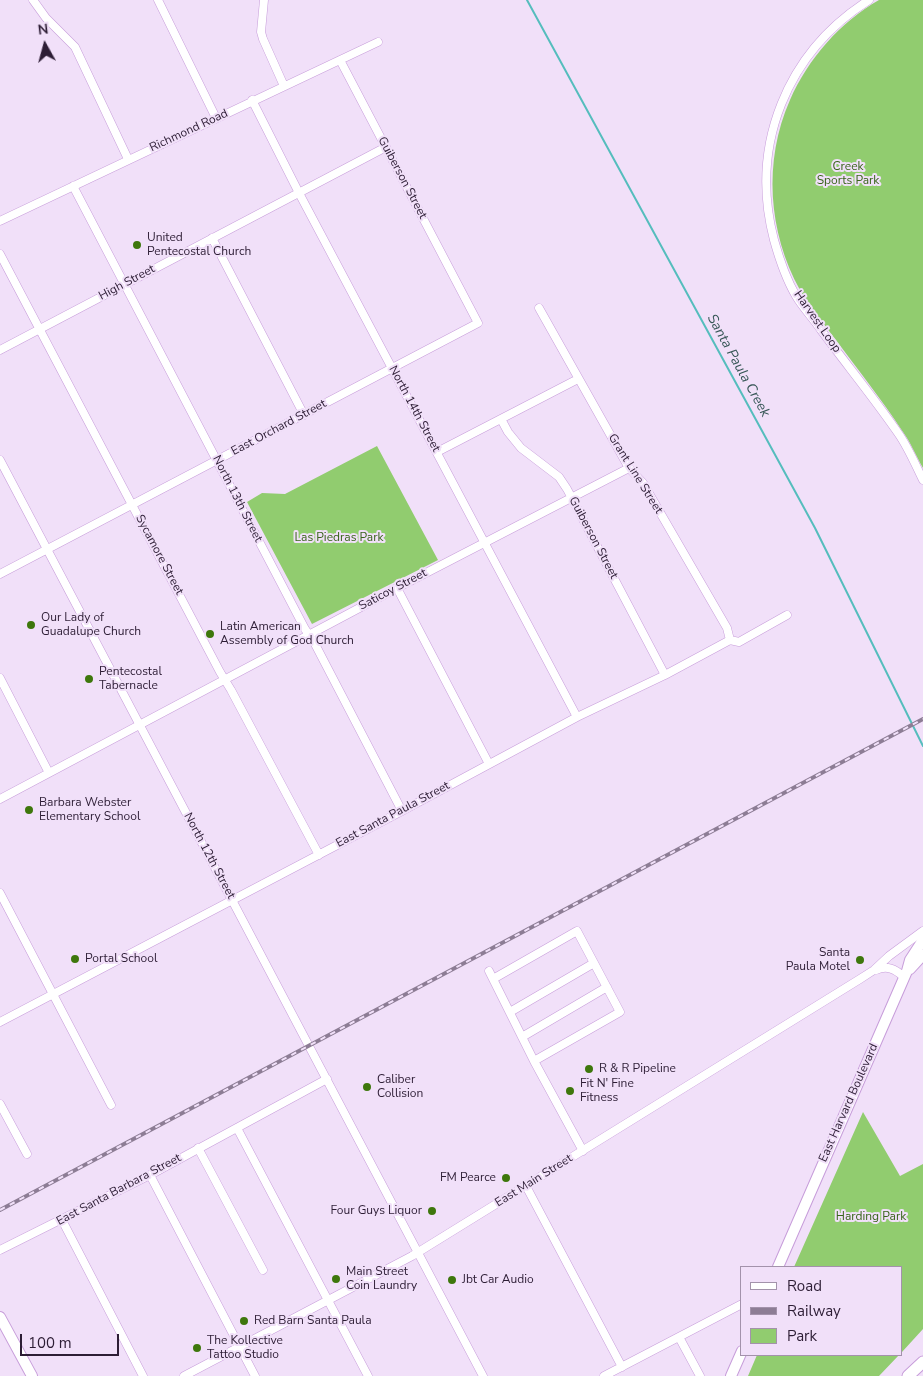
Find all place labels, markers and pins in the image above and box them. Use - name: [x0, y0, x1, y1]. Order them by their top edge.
- place label: United Pentecostal Church: [147, 231, 251, 259]
- marker: United Pentecostal Church: [131, 239, 143, 251]
- place label: Our Lady of Guadalupe Church: [41, 611, 141, 639]
- marker: Our Lady of Guadalupe Church: [25, 619, 37, 631]
- place label: Latin American Assembly of God Church: [220, 620, 354, 648]
- marker: Latin American Assembly of God Church: [204, 628, 216, 640]
- place label: Pentecostal Tabernacle: [99, 665, 162, 693]
- marker: Pentecostal Tabernacle: [83, 673, 95, 685]
- place label: Barbara Webster Elementary School: [39, 796, 140, 824]
- marker: Barbara Webster Elementary School: [23, 804, 35, 816]
- place label: Santa Paula Motel: [786, 946, 850, 974]
- place label: Portal School: [85, 952, 157, 966]
- marker: Portal School: [69, 953, 81, 965]
- marker: Santa Paula Motel: [854, 954, 866, 966]
- place label: R & R Pipeline: [599, 1062, 676, 1076]
- marker: R & R Pipeline: [583, 1063, 595, 1075]
- place label: Caliber Collision: [377, 1073, 423, 1101]
- place label: Fit N' Fine Fitness: [580, 1077, 634, 1105]
- marker: Caliber Collision: [361, 1081, 373, 1093]
- marker: Fit N' Fine Fitness: [564, 1085, 576, 1097]
- place label: FM Pearce: [440, 1171, 496, 1185]
- marker: FM Pearce: [500, 1172, 512, 1184]
- place label: Four Guys Liquor: [331, 1204, 422, 1218]
- marker: Four Guys Liquor: [426, 1205, 438, 1217]
- place label: Main Street Coin Laundry: [346, 1265, 417, 1293]
- marker: Main Street Coin Laundry: [330, 1273, 342, 1285]
- place label: Jbt Car Audio: [462, 1273, 534, 1287]
- marker: Jbt Car Audio: [446, 1274, 458, 1286]
- place label: Red Barn Santa Paula: [254, 1314, 372, 1328]
- marker: Red Barn Santa Paula: [238, 1315, 250, 1327]
- place label: The Kollective Tattoo Studio: [207, 1334, 283, 1362]
- marker: The Kollective Tattoo Studio: [191, 1342, 203, 1354]

